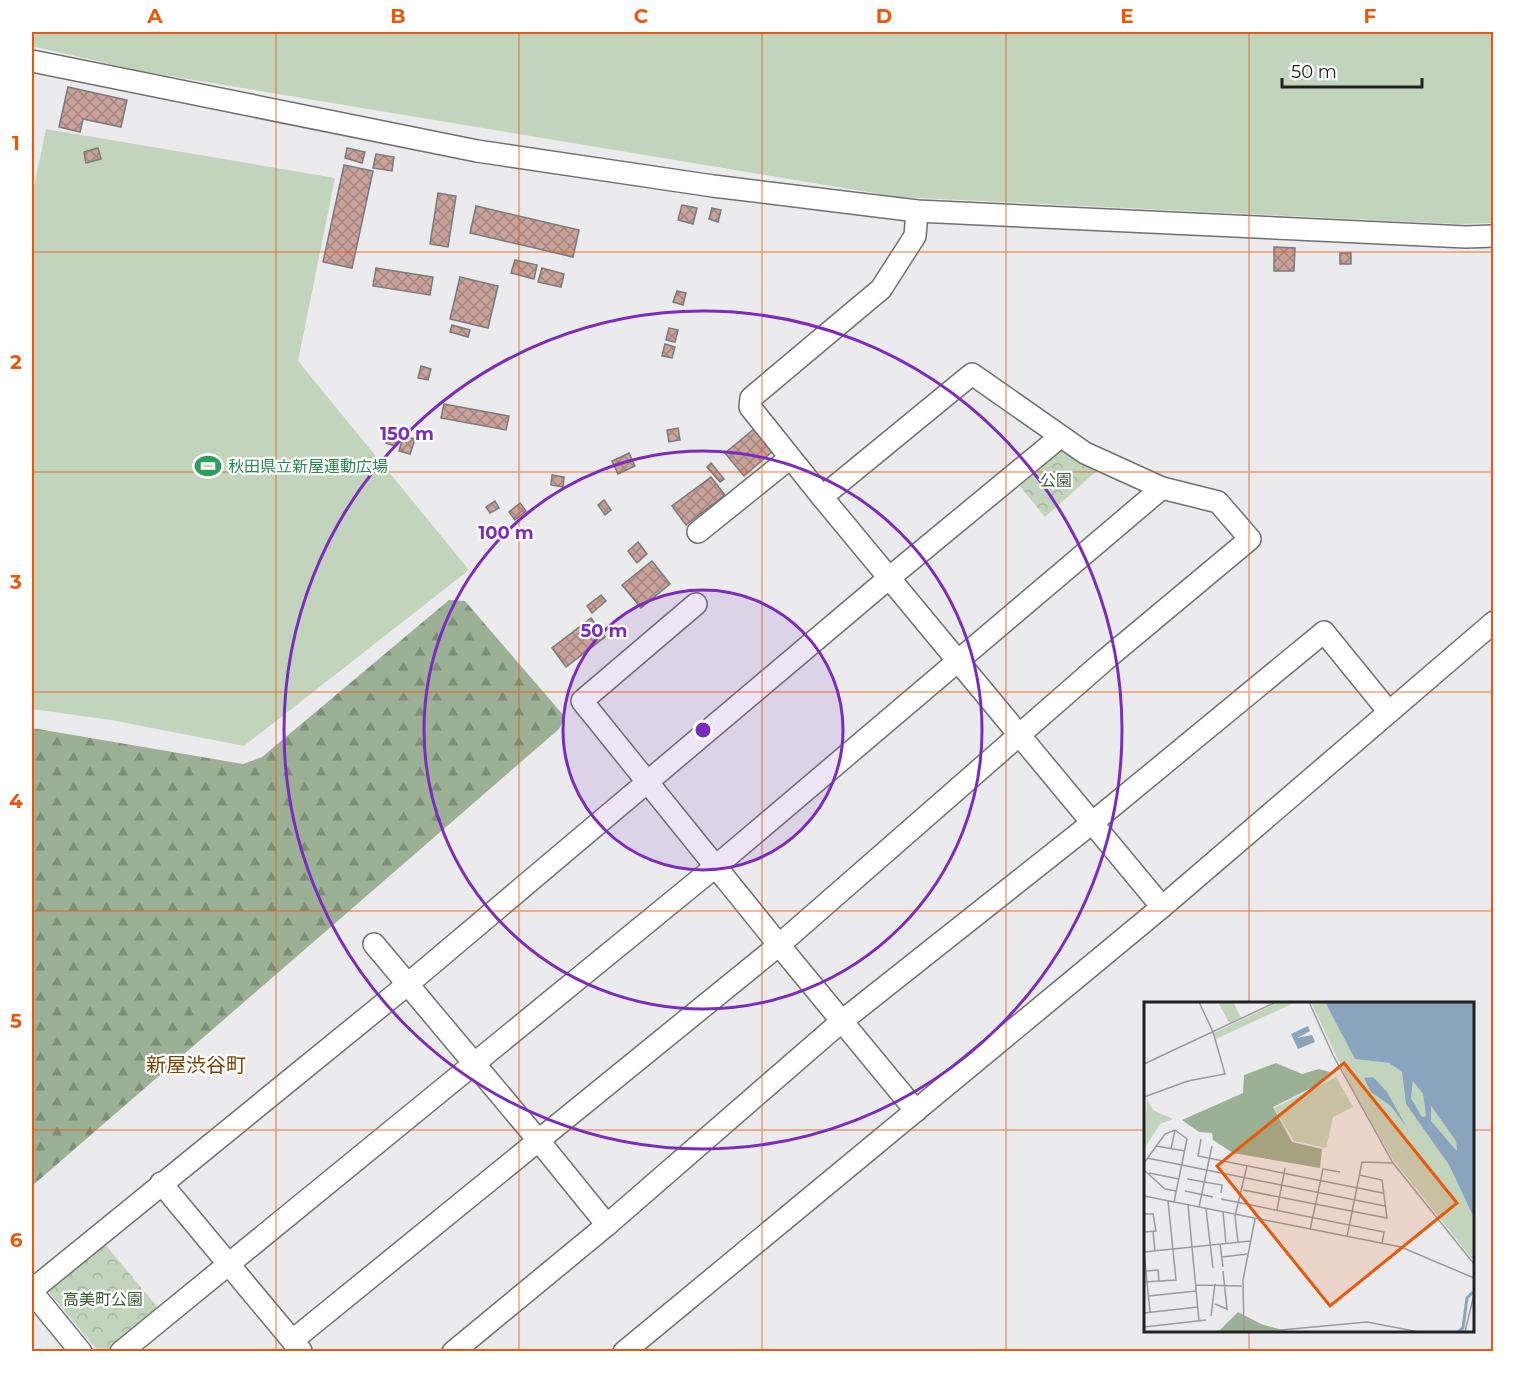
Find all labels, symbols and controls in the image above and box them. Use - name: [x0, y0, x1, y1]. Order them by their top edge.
- text: A: [146, 4, 163, 28]
- text: B: [390, 4, 406, 28]
- text: C: [634, 4, 649, 28]
- text: D: [876, 4, 892, 28]
- text: E: [1120, 4, 1134, 28]
- text: F: [1364, 4, 1377, 28]
- scale bar: [1282, 51, 1422, 89]
- text: 50 m: [1291, 61, 1337, 83]
- text: 1: [12, 131, 20, 155]
- text: 2: [10, 350, 22, 374]
- text: 150 m: [380, 423, 434, 445]
- sports icon: 秋田県立新屋運動広場: [193, 451, 223, 481]
- place label: 秋田県立新屋運動広場: [228, 457, 388, 476]
- park label: 公園: [1040, 471, 1072, 490]
- text: 100 m: [478, 522, 534, 544]
- text: 3: [9, 570, 22, 594]
- text: 50 m: [581, 620, 627, 642]
- centre of rings: [693, 720, 713, 740]
- text: 4: [9, 789, 23, 813]
- inset map: [1144, 1002, 1474, 1332]
- text: 5: [10, 1009, 22, 1033]
- district label: 新屋渋谷町: [146, 1053, 246, 1077]
- text: 6: [10, 1228, 23, 1252]
- park label: 高美町公園: [63, 1290, 143, 1309]

